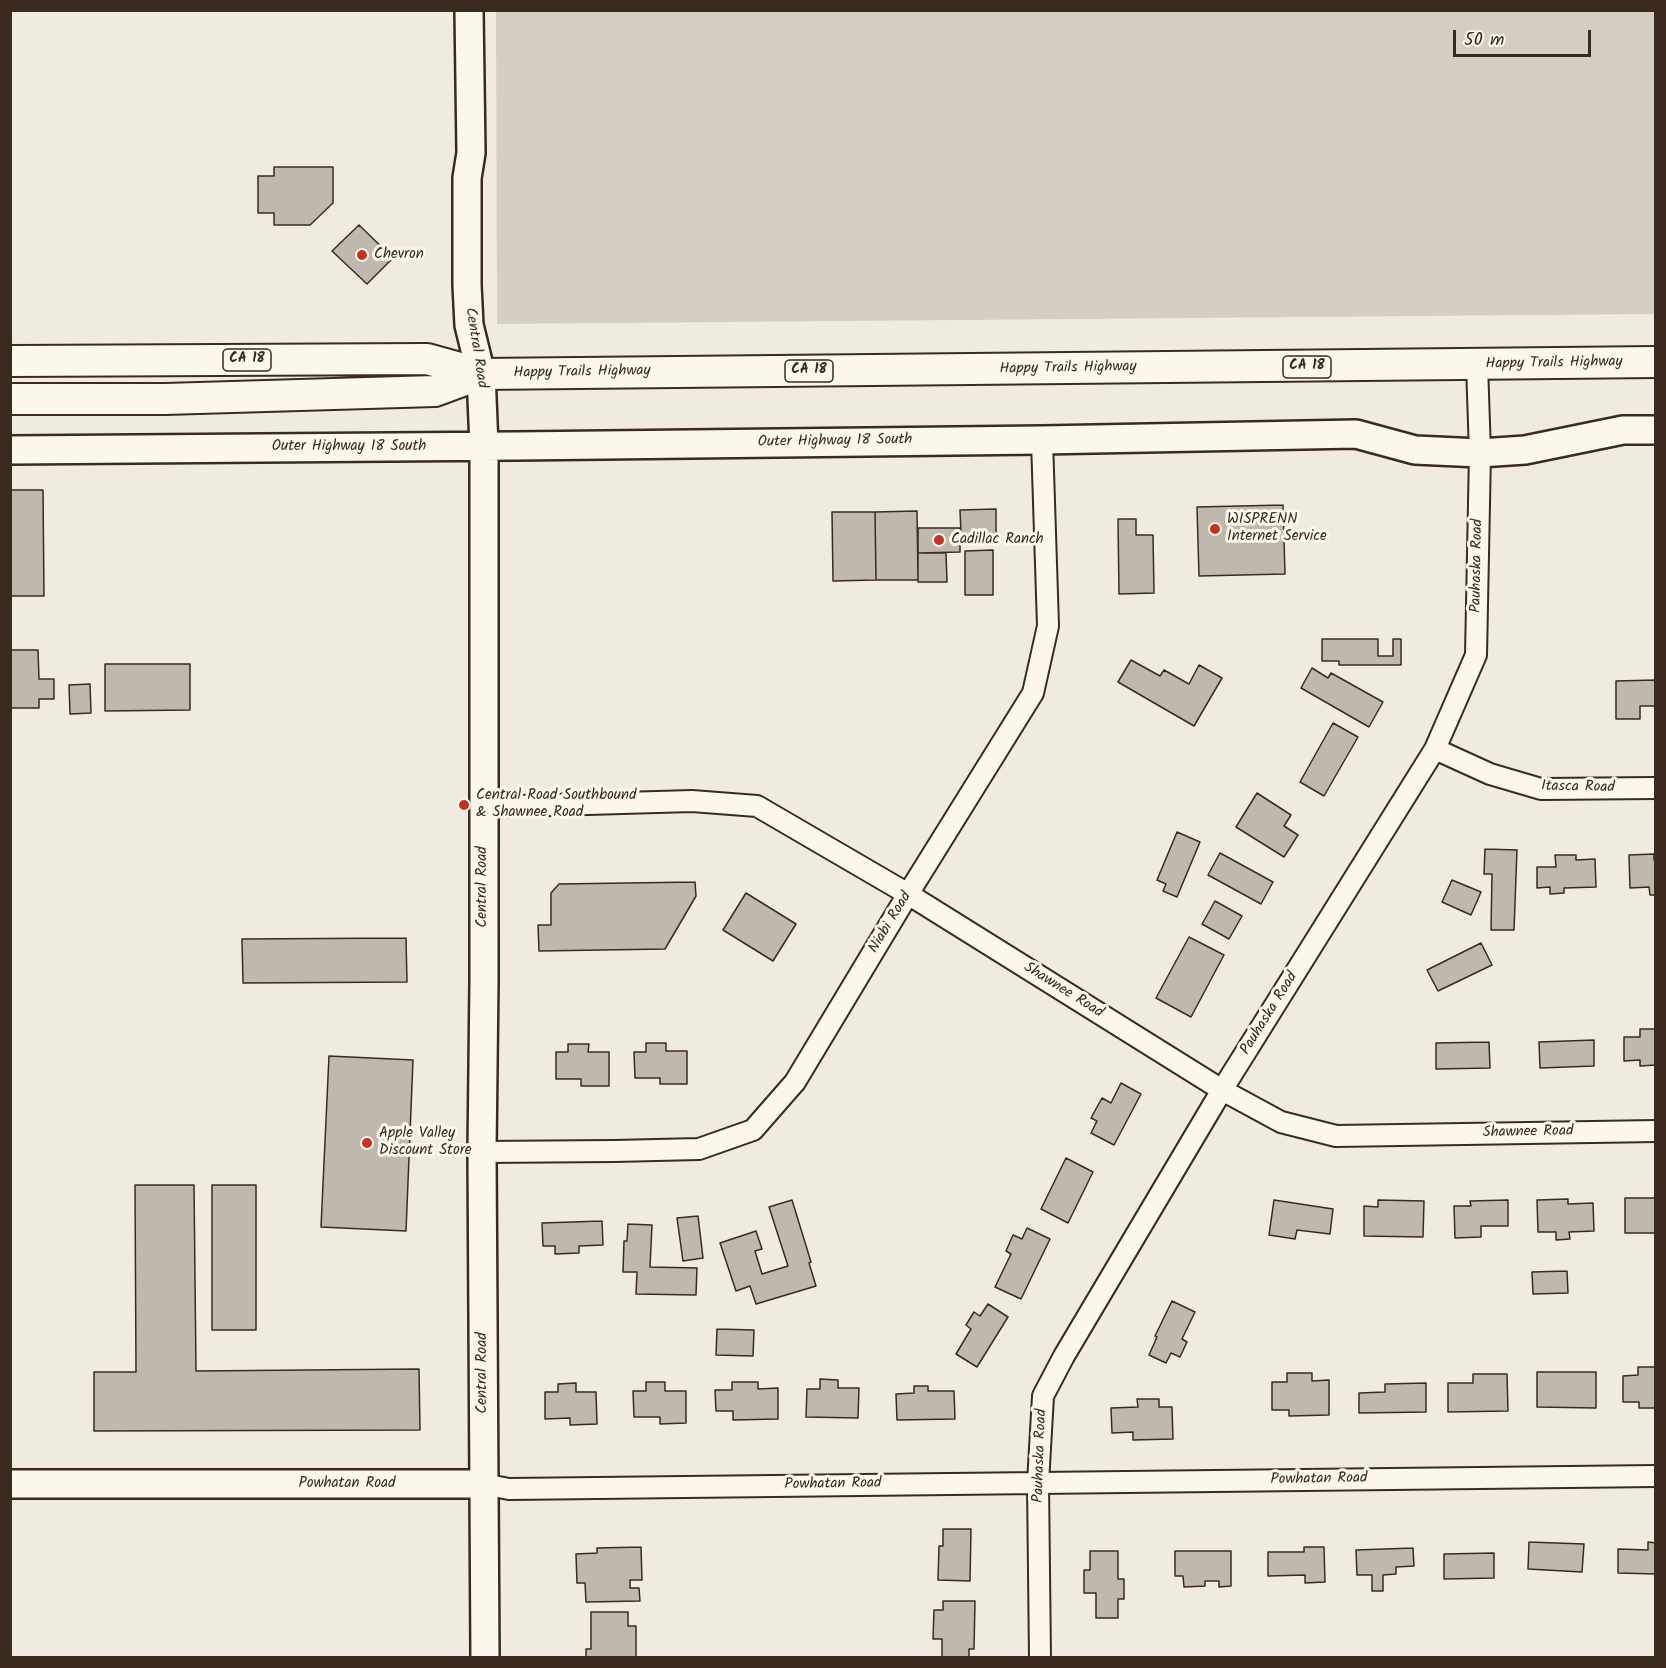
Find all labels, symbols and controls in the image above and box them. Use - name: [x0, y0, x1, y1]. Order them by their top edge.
- scale bar: [1456, 18, 1594, 56]
- text: 50 m: [1464, 26, 1504, 55]
- place label: Chevron: [374, 246, 424, 264]
- marker: Chevron: [355, 248, 369, 262]
- street label: Central Road: [460, 306, 490, 390]
- road number: CA 18: [223, 349, 271, 371]
- street label: Happy Trails Highway: [1485, 354, 1623, 374]
- road number: CA 18: [1283, 356, 1331, 378]
- street label: Happy Trails Highway: [999, 359, 1137, 379]
- road number: CA 18: [785, 360, 833, 382]
- street label: Happy Trails Highway: [513, 363, 651, 383]
- street label: Outer Highway 18 South: [758, 432, 912, 452]
- street label: Outer Highway 18 South: [272, 438, 426, 456]
- place label: WISPRENN Internet Service: [1227, 511, 1327, 546]
- street label: Pauhaska Road: [1468, 519, 1488, 613]
- marker: WISPRENN Internet Service: [1208, 522, 1222, 536]
- place label: Cadillac Ranch: [951, 531, 1044, 549]
- marker: Cadillac Ranch: [932, 533, 946, 547]
- street label: Itasca Road: [1541, 778, 1615, 798]
- place label: Central Road Southbound & Shawnee Road: [476, 787, 636, 822]
- marker: Central Road Southbound & Shawnee Road: [457, 798, 471, 812]
- street label: Central Road: [474, 846, 492, 928]
- street label: Niabi Road: [866, 889, 916, 957]
- street label: Shawnee Road: [1020, 959, 1106, 1023]
- street label: Pauhaska Road: [1237, 969, 1303, 1059]
- street label: Shawnee Road: [1482, 1123, 1574, 1143]
- place label: Apple Valley Discount Store: [379, 1125, 471, 1160]
- marker: Apple Valley Discount Store: [360, 1136, 374, 1150]
- street label: Central Road: [474, 1332, 492, 1414]
- street label: Pauhaska Road: [1030, 1409, 1052, 1503]
- street label: Powhatan Road: [1270, 1470, 1368, 1490]
- street label: Powhatan Road: [298, 1475, 396, 1493]
- street label: Powhatan Road: [784, 1475, 882, 1495]

